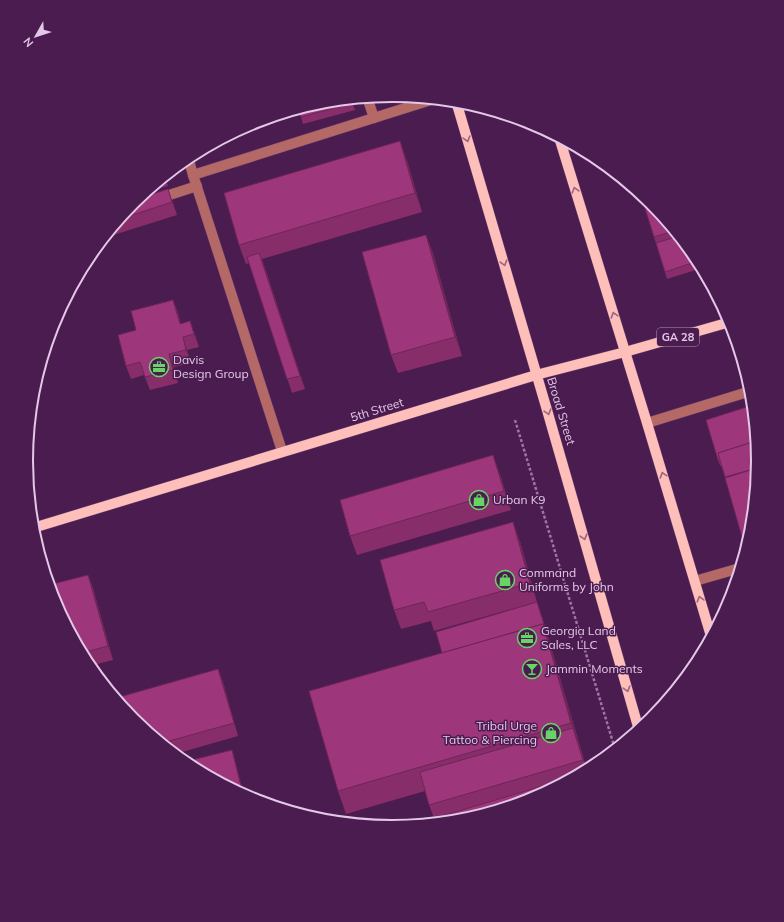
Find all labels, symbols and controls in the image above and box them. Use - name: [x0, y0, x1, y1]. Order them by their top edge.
- north arrow: [16, 16, 56, 56]
- text: N: [20, 35, 36, 50]
- one-way arrow: [462, 135, 471, 142]
- one-way arrow: [571, 187, 580, 194]
- one-way arrow: [499, 260, 508, 267]
- one-way arrow: [610, 311, 619, 318]
- road number: GA 28: [657, 328, 699, 346]
- place label: Davis Design Group: [173, 352, 249, 381]
- office icon: Davis Design Group: [148, 356, 170, 378]
- street label: Broad Street: [544, 375, 579, 447]
- street label: 5th Street: [348, 394, 405, 425]
- one-way arrow: [543, 409, 552, 416]
- one-way arrow: [659, 471, 668, 478]
- shop icon: Urban K9: [468, 489, 490, 511]
- place label: Urban K9: [493, 492, 546, 507]
- one-way arrow: [579, 534, 588, 541]
- place label: Command Uniforms by John: [519, 565, 614, 594]
- shop icon: Command Uniforms by John: [494, 569, 516, 591]
- one-way arrow: [696, 596, 705, 603]
- place label: Georgia Land Sales, LLC: [541, 623, 616, 652]
- office icon: Georgia Land Sales, LLC: [516, 627, 538, 649]
- bar icon: Jammin Moments: [521, 658, 543, 680]
- place label: Jammin Moments: [546, 661, 643, 676]
- one-way arrow: [622, 685, 631, 692]
- place label: Tribal Urge Tattoo & Piercing: [443, 718, 537, 747]
- shop icon: Tribal Urge Tattoo & Piercing: [540, 722, 562, 744]

